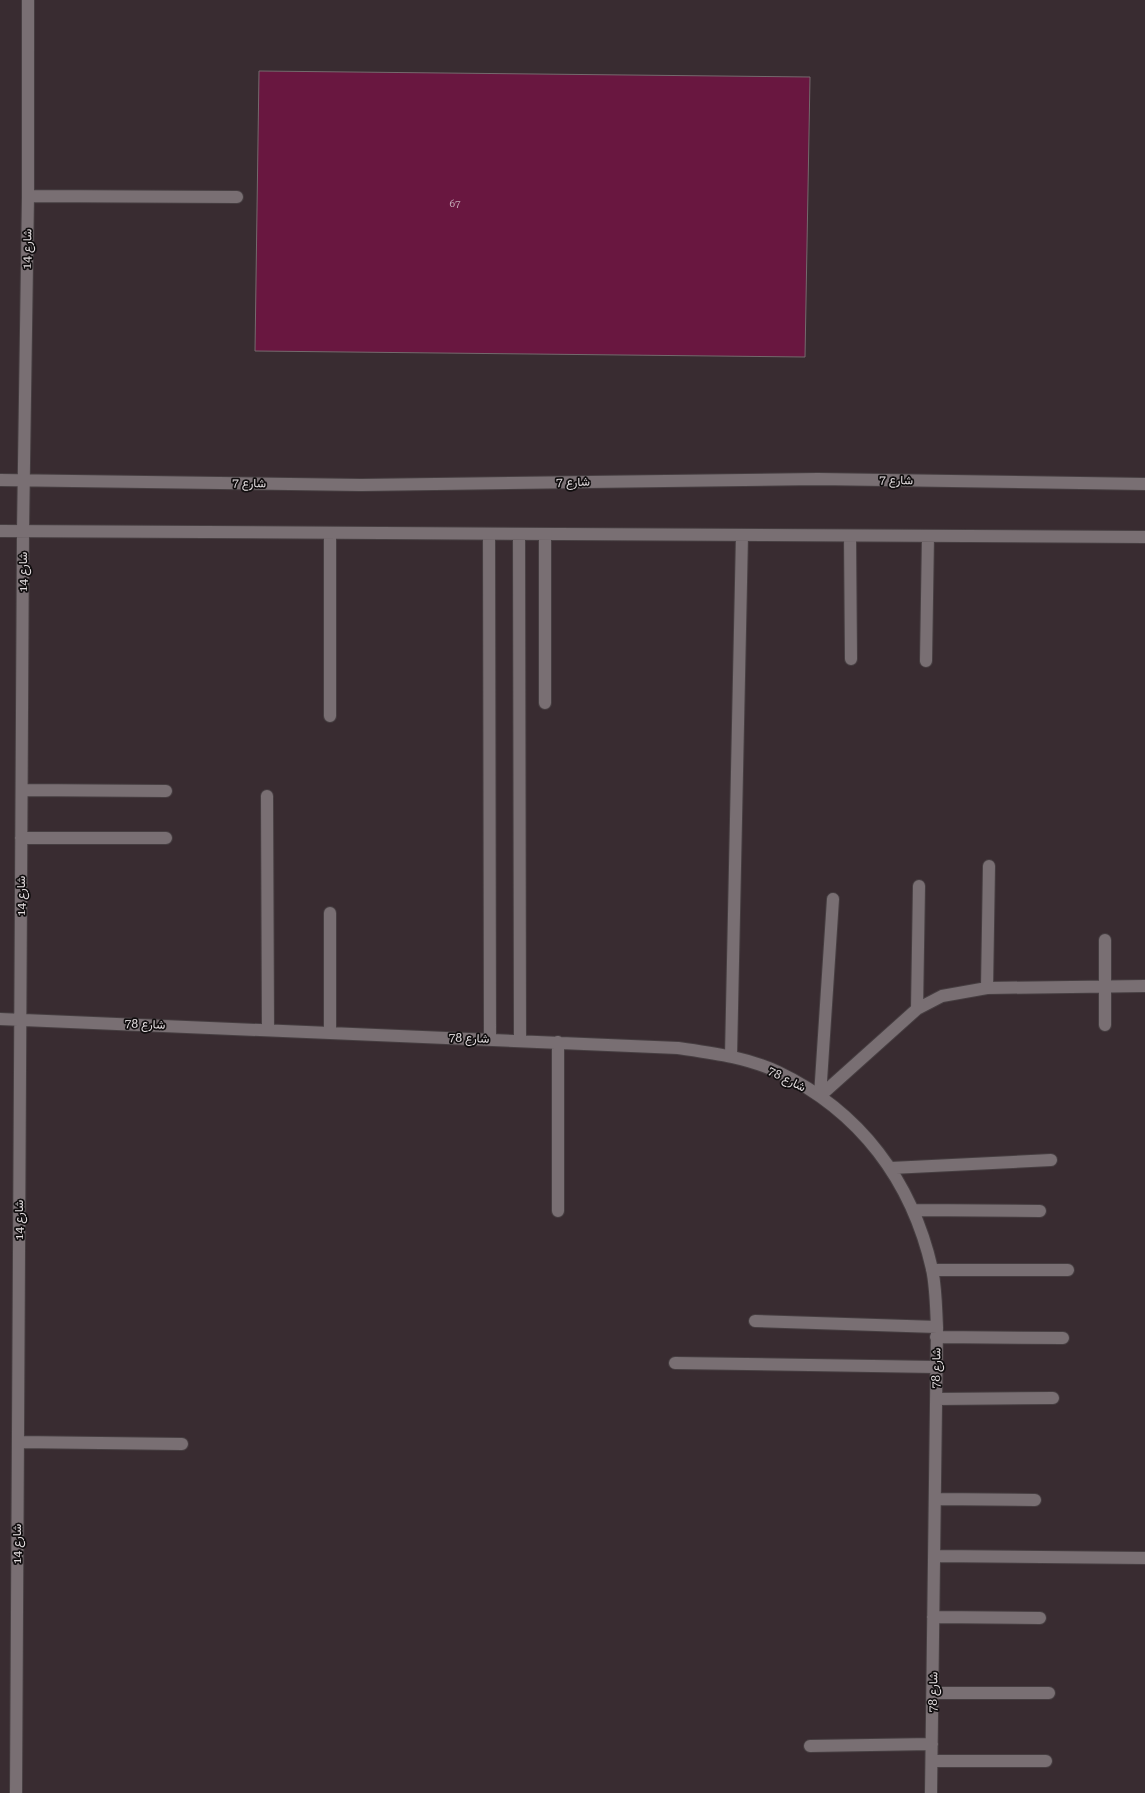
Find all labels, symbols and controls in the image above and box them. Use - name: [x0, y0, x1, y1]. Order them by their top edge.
- house number: 67: [449, 198, 461, 209]
- street label: شارع 14: [20, 229, 36, 269]
- street label: شارع 7: [879, 473, 913, 489]
- street label: شارع 7: [556, 475, 590, 491]
- street label: شارع 7: [232, 476, 266, 492]
- street label: شارع 14: [16, 552, 32, 592]
- street label: شارع 14: [14, 876, 30, 916]
- street label: شارع 78: [124, 1016, 166, 1034]
- street label: شارع 78: [448, 1030, 490, 1048]
- street label: شارع 78: [765, 1064, 808, 1096]
- street label: شارع 14: [12, 1200, 28, 1240]
- street label: شارع 78: [929, 1348, 945, 1388]
- street label: شارع 14: [10, 1524, 26, 1564]
- street label: شارع 78: [926, 1672, 942, 1712]

